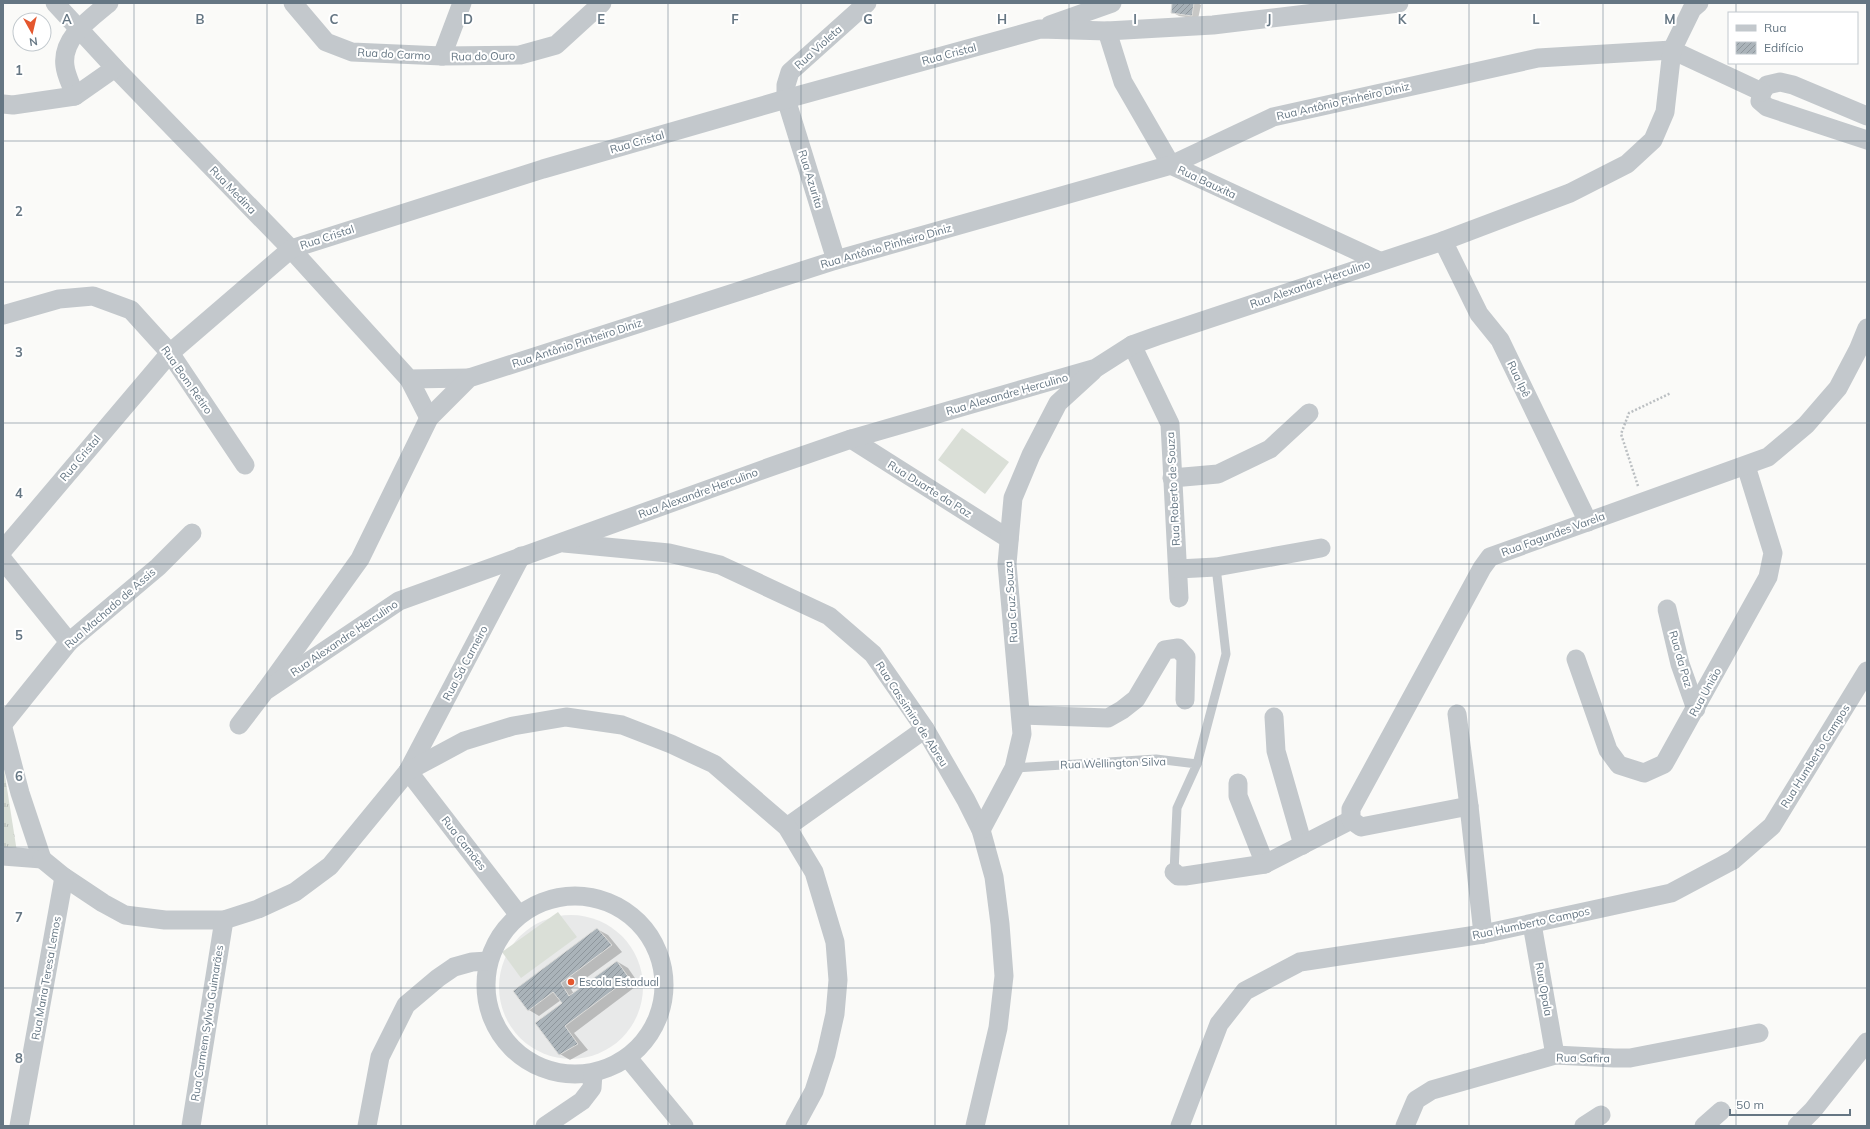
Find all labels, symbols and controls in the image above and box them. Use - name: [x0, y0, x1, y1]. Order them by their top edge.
- text: A: [62, 11, 72, 27]
- text: B: [196, 11, 205, 27]
- text: C: [330, 11, 339, 27]
- text: D: [463, 11, 473, 27]
- text: E: [597, 11, 605, 27]
- text: F: [731, 11, 739, 27]
- text: G: [863, 11, 873, 27]
- text: H: [997, 11, 1007, 27]
- text: I: [1133, 11, 1137, 27]
- text: J: [1267, 11, 1271, 27]
- text: K: [1398, 11, 1408, 27]
- text: L: [1532, 11, 1540, 27]
- text: M: [1664, 11, 1676, 27]
- north arrow: [12, 12, 52, 52]
- legend: [1728, 12, 1858, 64]
- text: Rua: [1764, 20, 1786, 35]
- street label: Rua Violeta: [791, 22, 845, 72]
- text: N: [28, 34, 38, 49]
- street label: Rua Cristal: [920, 40, 978, 68]
- text: Edifício: [1764, 40, 1804, 55]
- street label: Rua do Carmo: [357, 45, 431, 63]
- street label: Rua do Ouro: [451, 48, 515, 64]
- text: 1: [15, 62, 23, 78]
- street label: Rua Antônio Pinheiro Diniz: [1275, 79, 1411, 123]
- street label: Rua Cristal: [608, 128, 666, 156]
- street label: Rua Azurita: [795, 148, 827, 210]
- street label: Rua Bauxita: [1176, 162, 1238, 202]
- street label: Rua Medina: [207, 163, 259, 217]
- text: 2: [15, 203, 23, 219]
- street label: Rua Antônio Pinheiro Diniz: [819, 220, 954, 272]
- street label: Rua Cristal: [298, 222, 356, 252]
- street label: Rua Alexandre Herculino: [1248, 257, 1372, 311]
- street label: Rua Antônio Pinheiro Diniz: [510, 315, 644, 371]
- street label: Rua Bom Retiro: [158, 343, 216, 417]
- text: 3: [15, 344, 23, 360]
- street label: Rua Ipê: [1504, 358, 1534, 400]
- street label: Rua Alexandre Herculino: [944, 370, 1070, 418]
- street label: Rua Cristal: [57, 432, 103, 484]
- street label: Rua Roberto de Souza: [1163, 432, 1183, 546]
- street label: Rua Duarte da Paz: [885, 457, 975, 521]
- street label: Rua Alexandre Herculino: [636, 465, 760, 521]
- text: 4: [15, 485, 23, 501]
- street label: Rua Fagundes Varela: [1499, 509, 1607, 559]
- street label: Rua Cruz Souza: [1001, 561, 1021, 643]
- street label: Rua Machado de Assis: [62, 565, 158, 651]
- street label: Rua Alexandre Herculino: [288, 597, 400, 679]
- street label: Rua Sá Carneiro: [439, 623, 491, 703]
- text: 5: [15, 627, 23, 643]
- street label: Rua da Paz: [1666, 629, 1696, 689]
- street label: Rua Cassimiro de Abreu: [873, 659, 951, 769]
- street label: Rua União: [1686, 665, 1724, 719]
- street label: Rua Humberto Campos: [1777, 702, 1853, 810]
- street label: Rua Wellington Silva: [1060, 754, 1166, 772]
- text: 6: [15, 768, 23, 784]
- street label: Rua Camões: [439, 813, 489, 873]
- street label: Rua Humberto Campos: [1471, 904, 1591, 942]
- text: 7: [15, 909, 23, 925]
- street label: Rua Maria Teresa Lemos: [28, 915, 64, 1041]
- street label: Rua Carmem Sylvia Guimarães: [188, 944, 226, 1102]
- street label: Rua Opala: [1532, 961, 1556, 1017]
- place label: Escola Estadual: [579, 975, 659, 989]
- marker: Escola Estadual: [566, 977, 576, 987]
- text: 8: [15, 1050, 23, 1066]
- street label: Rua Safira: [1556, 1051, 1610, 1065]
- scale bar: [1730, 1091, 1850, 1117]
- text: 50 m: [1736, 1097, 1764, 1112]

